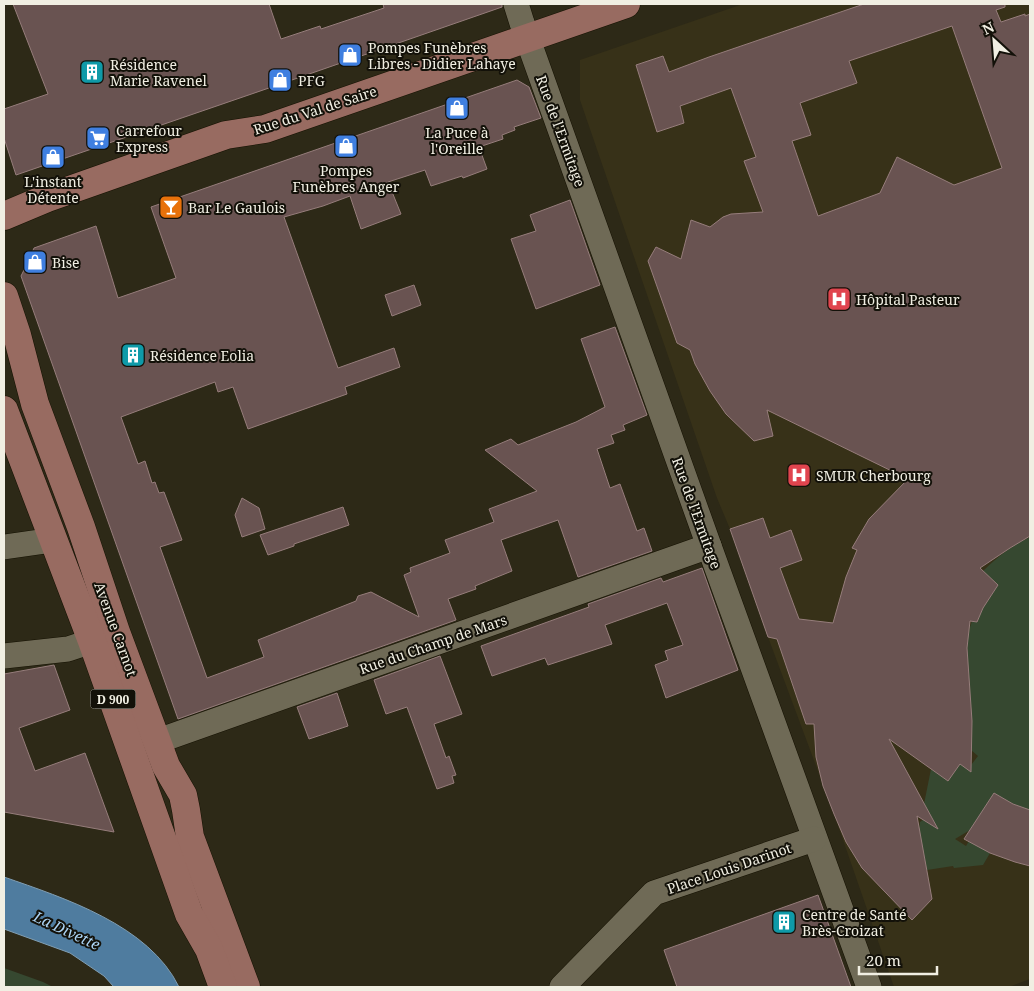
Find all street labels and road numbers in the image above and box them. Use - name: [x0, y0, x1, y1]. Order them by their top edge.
- street label: Rue de l'Ermitage: [532, 73, 590, 189]
- street label: Rue du Val de Saire: [251, 81, 379, 139]
- street label: Rue de l'Ermitage: [668, 455, 726, 571]
- street label: Avenue Carnot: [90, 579, 142, 679]
- street label: Rue du Champ de Mars: [357, 610, 509, 678]
- road number: D 900: [90, 690, 136, 709]
- street label: Place Louis Darinot: [664, 838, 794, 898]

